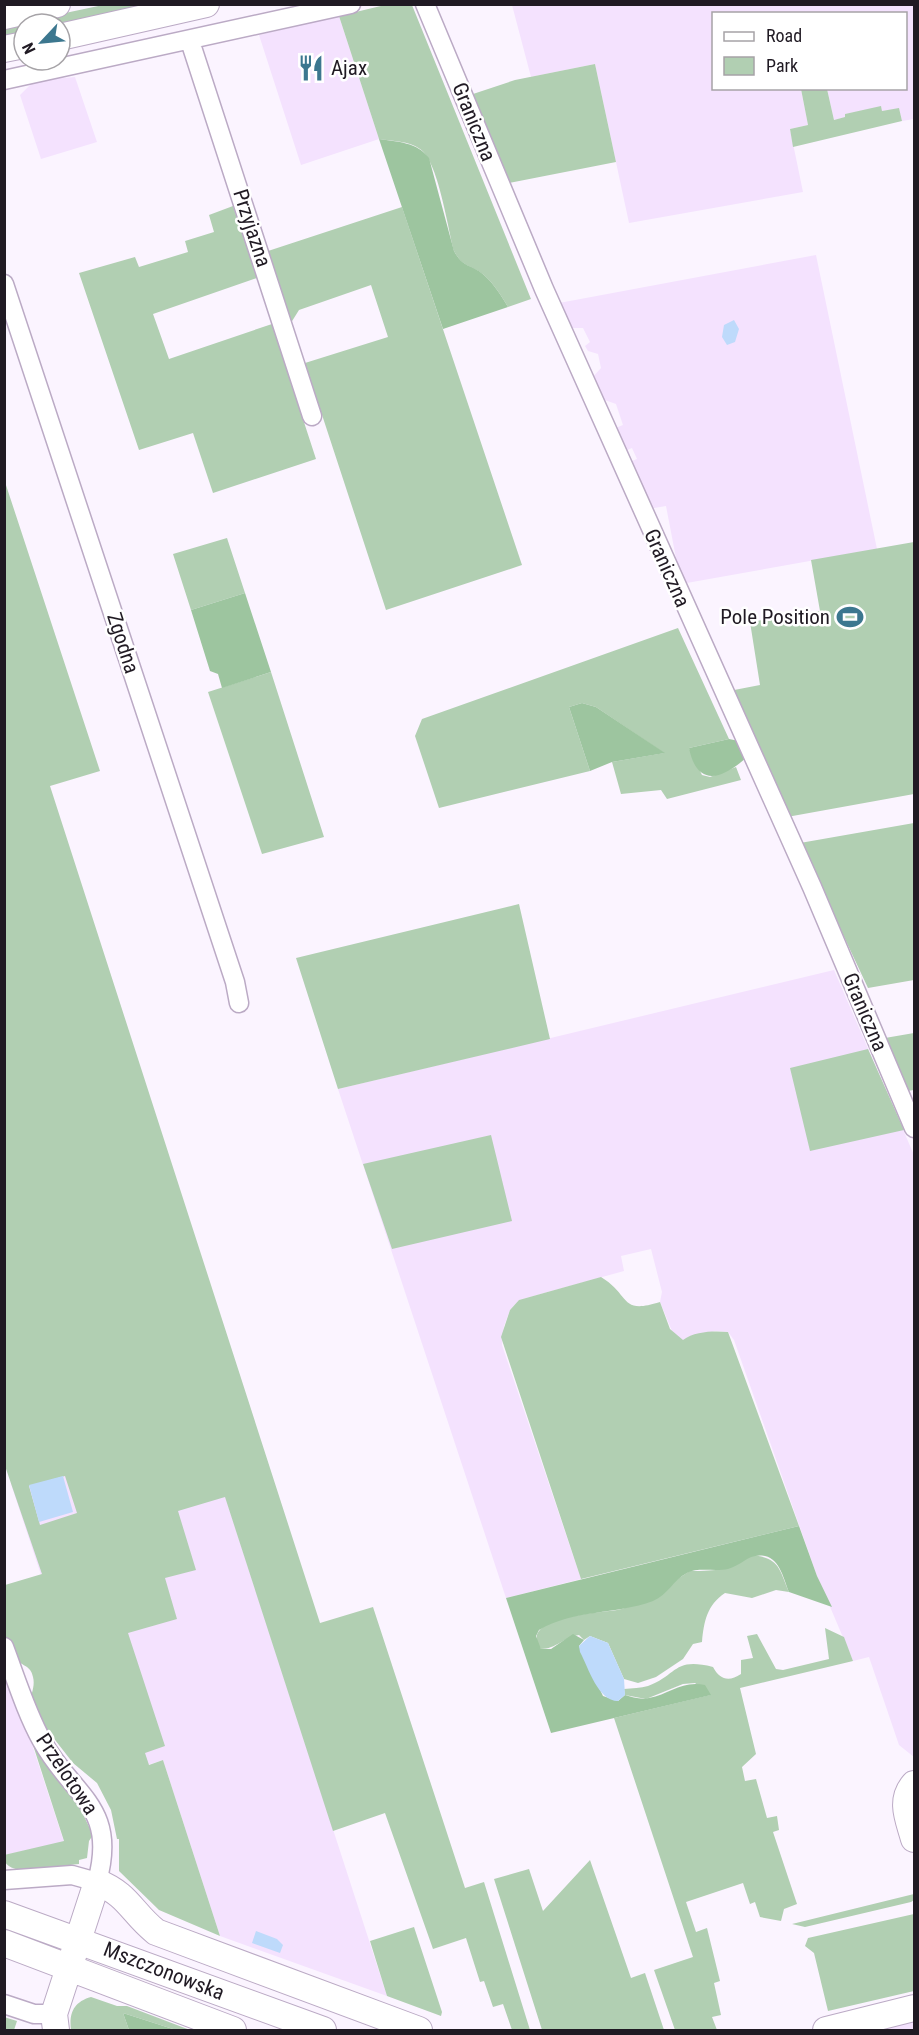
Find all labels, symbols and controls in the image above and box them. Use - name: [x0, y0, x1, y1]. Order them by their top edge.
- north arrow: [12, 12, 72, 72]
- legend: [712, 12, 907, 90]
- text: Road: [766, 25, 802, 46]
- text: N: [18, 40, 40, 57]
- restaurant icon: Ajax: [296, 53, 326, 83]
- text: Park: [766, 55, 798, 76]
- place label: Ajax: [331, 56, 367, 80]
- street label: Graniczna: [447, 79, 501, 165]
- street label: Przyjazna: [228, 186, 276, 270]
- street label: Graniczna: [639, 525, 695, 611]
- sports icon: Pole Position: [835, 602, 865, 632]
- place label: Pole Position: [720, 605, 830, 629]
- street label: Zgodna: [102, 610, 144, 676]
- street label: Graniczna: [838, 969, 892, 1055]
- street label: Przelotowa: [31, 1729, 103, 1819]
- street label: Mszczonowska: [100, 1937, 228, 2005]

